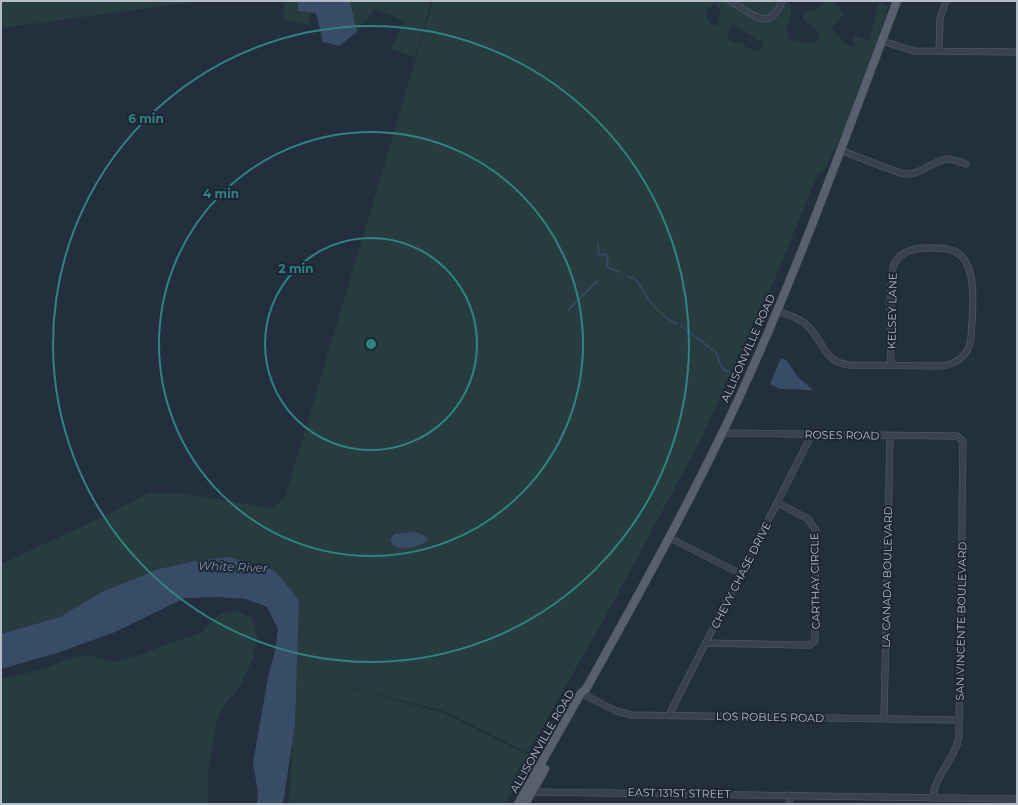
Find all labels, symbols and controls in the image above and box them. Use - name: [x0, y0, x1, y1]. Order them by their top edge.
- text: 6 min: [128, 111, 164, 126]
- text: 4 min: [203, 186, 239, 201]
- text: 2 min: [279, 261, 313, 276]
- street label: KELSEY LANE: [884, 273, 900, 349]
- street label: ALLISONVILLE ROAD: [718, 292, 778, 404]
- centre of rings: [364, 337, 378, 351]
- street label: ROSES ROAD: [804, 427, 880, 443]
- street label: LA CANADA BOULEVARD: [879, 506, 895, 648]
- street label: CHEVY CHASE DRIVE: [708, 519, 774, 631]
- street label: CARTHAY CIRCLE: [807, 533, 823, 629]
- street label: SAN VINCENTE BOULEVARD: [953, 541, 969, 701]
- water label: White River: [198, 558, 268, 575]
- street label: ALLISONVILLE ROAD: [507, 687, 577, 795]
- street label: LOS ROBLES ROAD: [716, 709, 824, 725]
- street label: EAST 131ST STREET: [627, 785, 731, 801]

